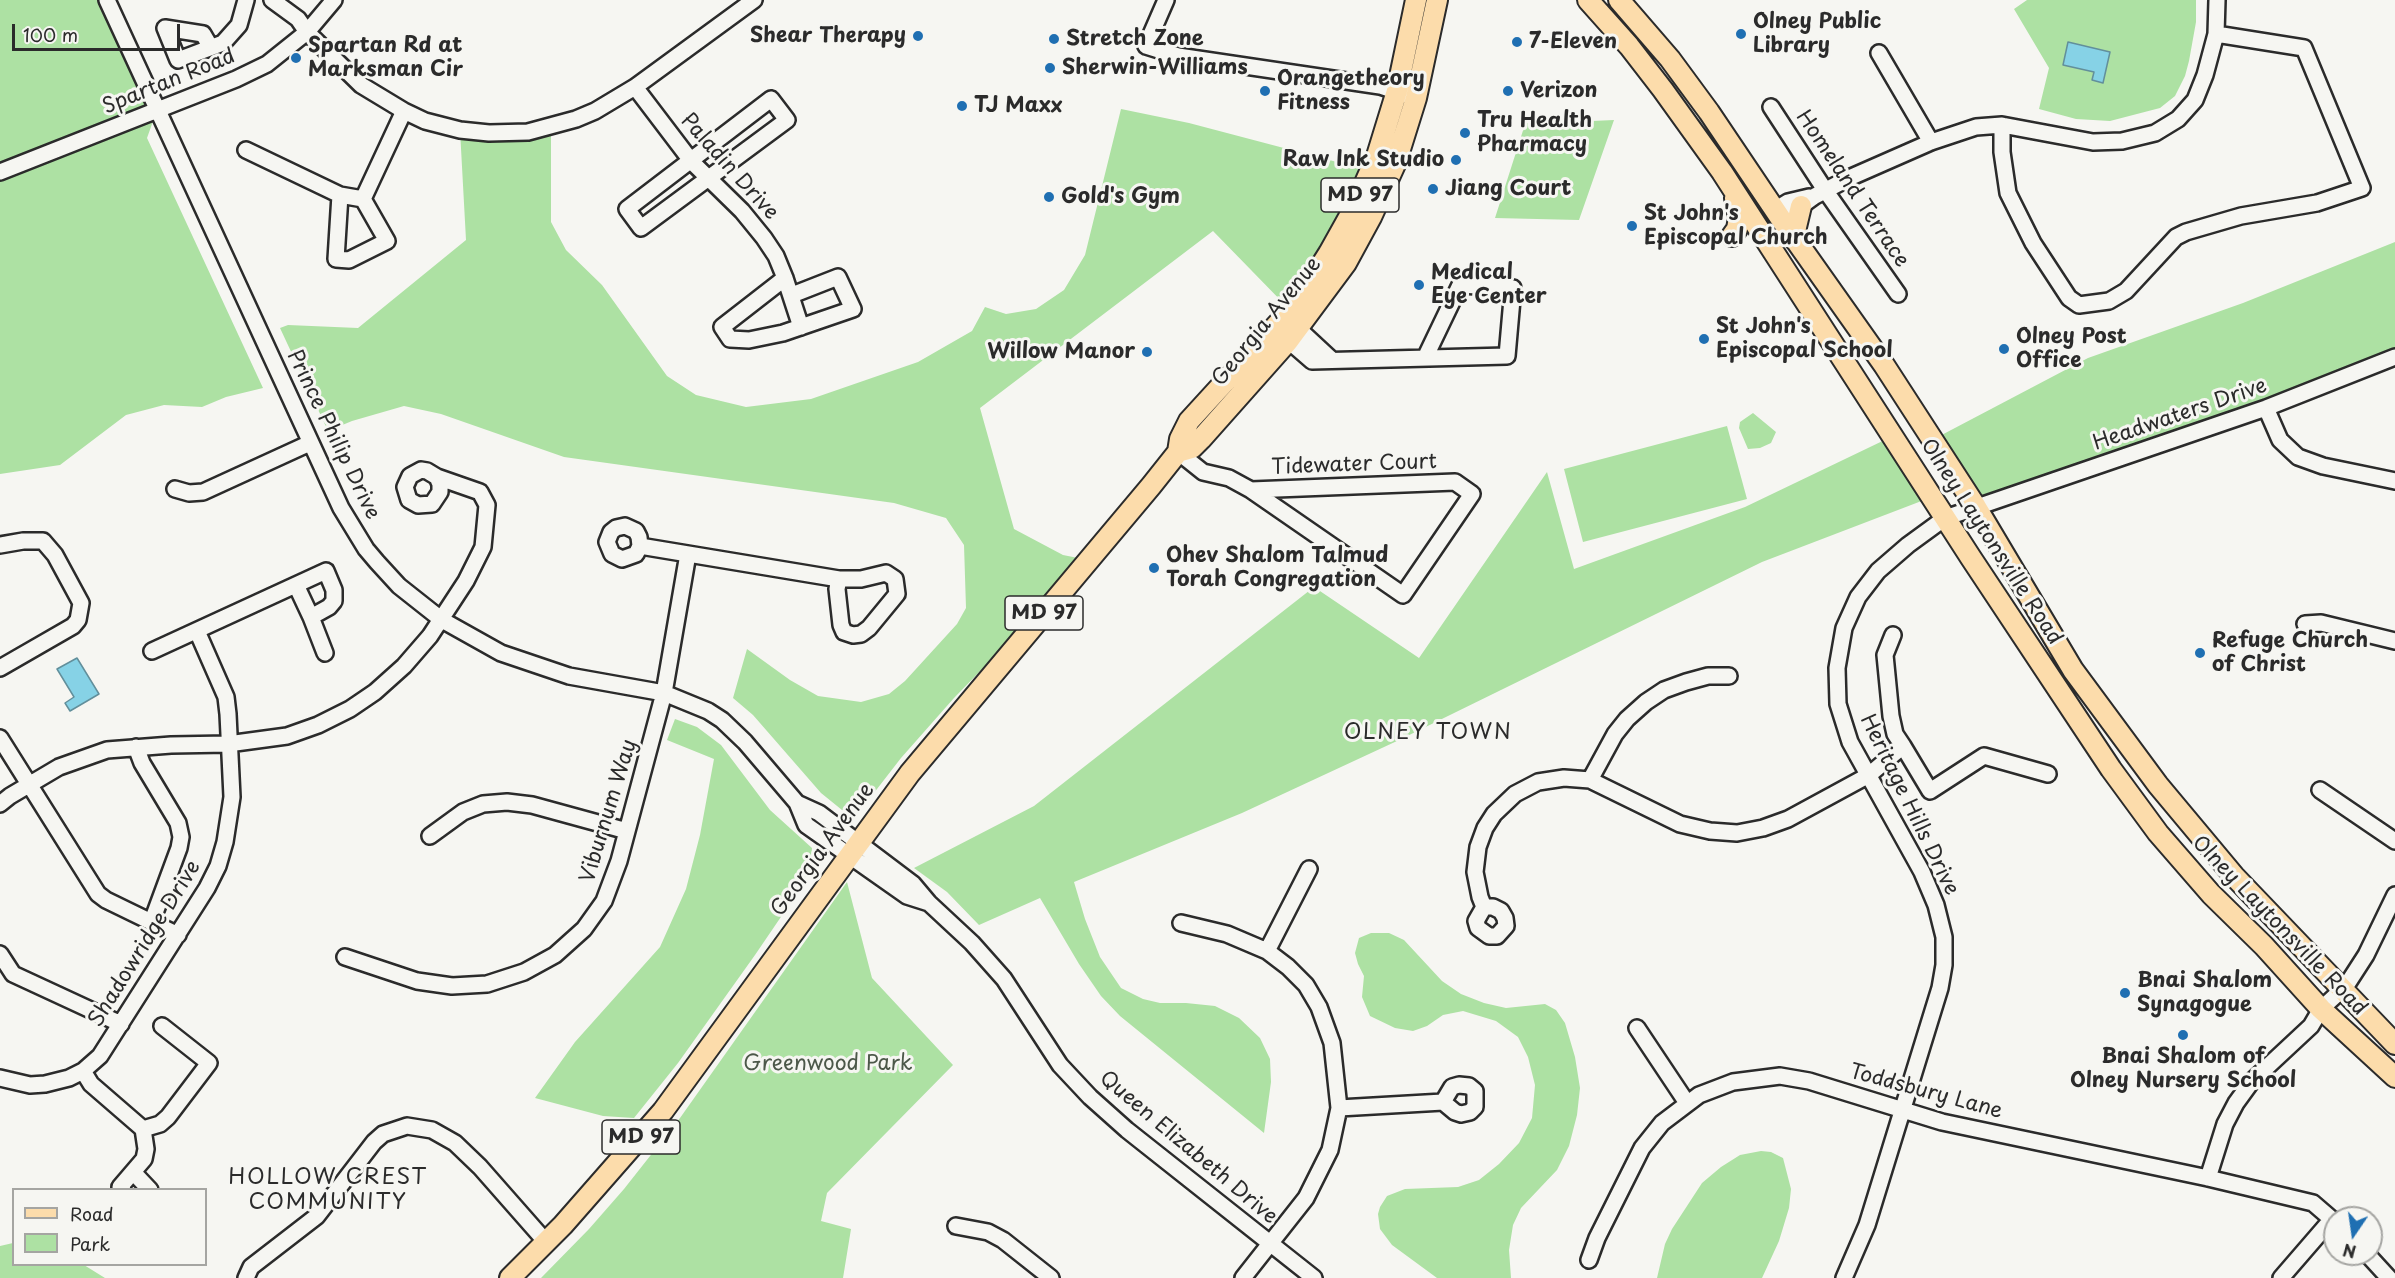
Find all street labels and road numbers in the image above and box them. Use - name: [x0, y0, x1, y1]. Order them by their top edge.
- street label: Spartan Road: [99, 44, 239, 120]
- street label: Homeland Terrace: [1790, 106, 1914, 272]
- street label: Paladin Drive: [675, 109, 783, 225]
- road number: MD 97: [1321, 178, 1399, 212]
- street label: Georgia Avenue: [1207, 252, 1327, 392]
- street label: Prince Philip Drive: [281, 346, 385, 524]
- street label: Headwaters Drive: [2090, 373, 2270, 457]
- street label: Olney Laytonsville Road: [1915, 434, 2067, 650]
- street label: Tidewater Court: [1271, 450, 1437, 480]
- road number: MD 97: [1005, 596, 1083, 630]
- street label: Heritage Hills Drive: [1854, 710, 1964, 900]
- street label: Viburnum Way: [575, 736, 643, 886]
- street label: Georgia Avenue: [766, 778, 880, 922]
- street label: Olney Laytonsville Road: [2186, 831, 2372, 1021]
- street label: Shadowridge Drive: [84, 856, 206, 1032]
- street label: Toddsbury Lane: [1847, 1059, 2005, 1125]
- street label: Queen Elizabeth Drive: [1094, 1066, 1282, 1230]
- road number: MD 97: [602, 1120, 680, 1154]

